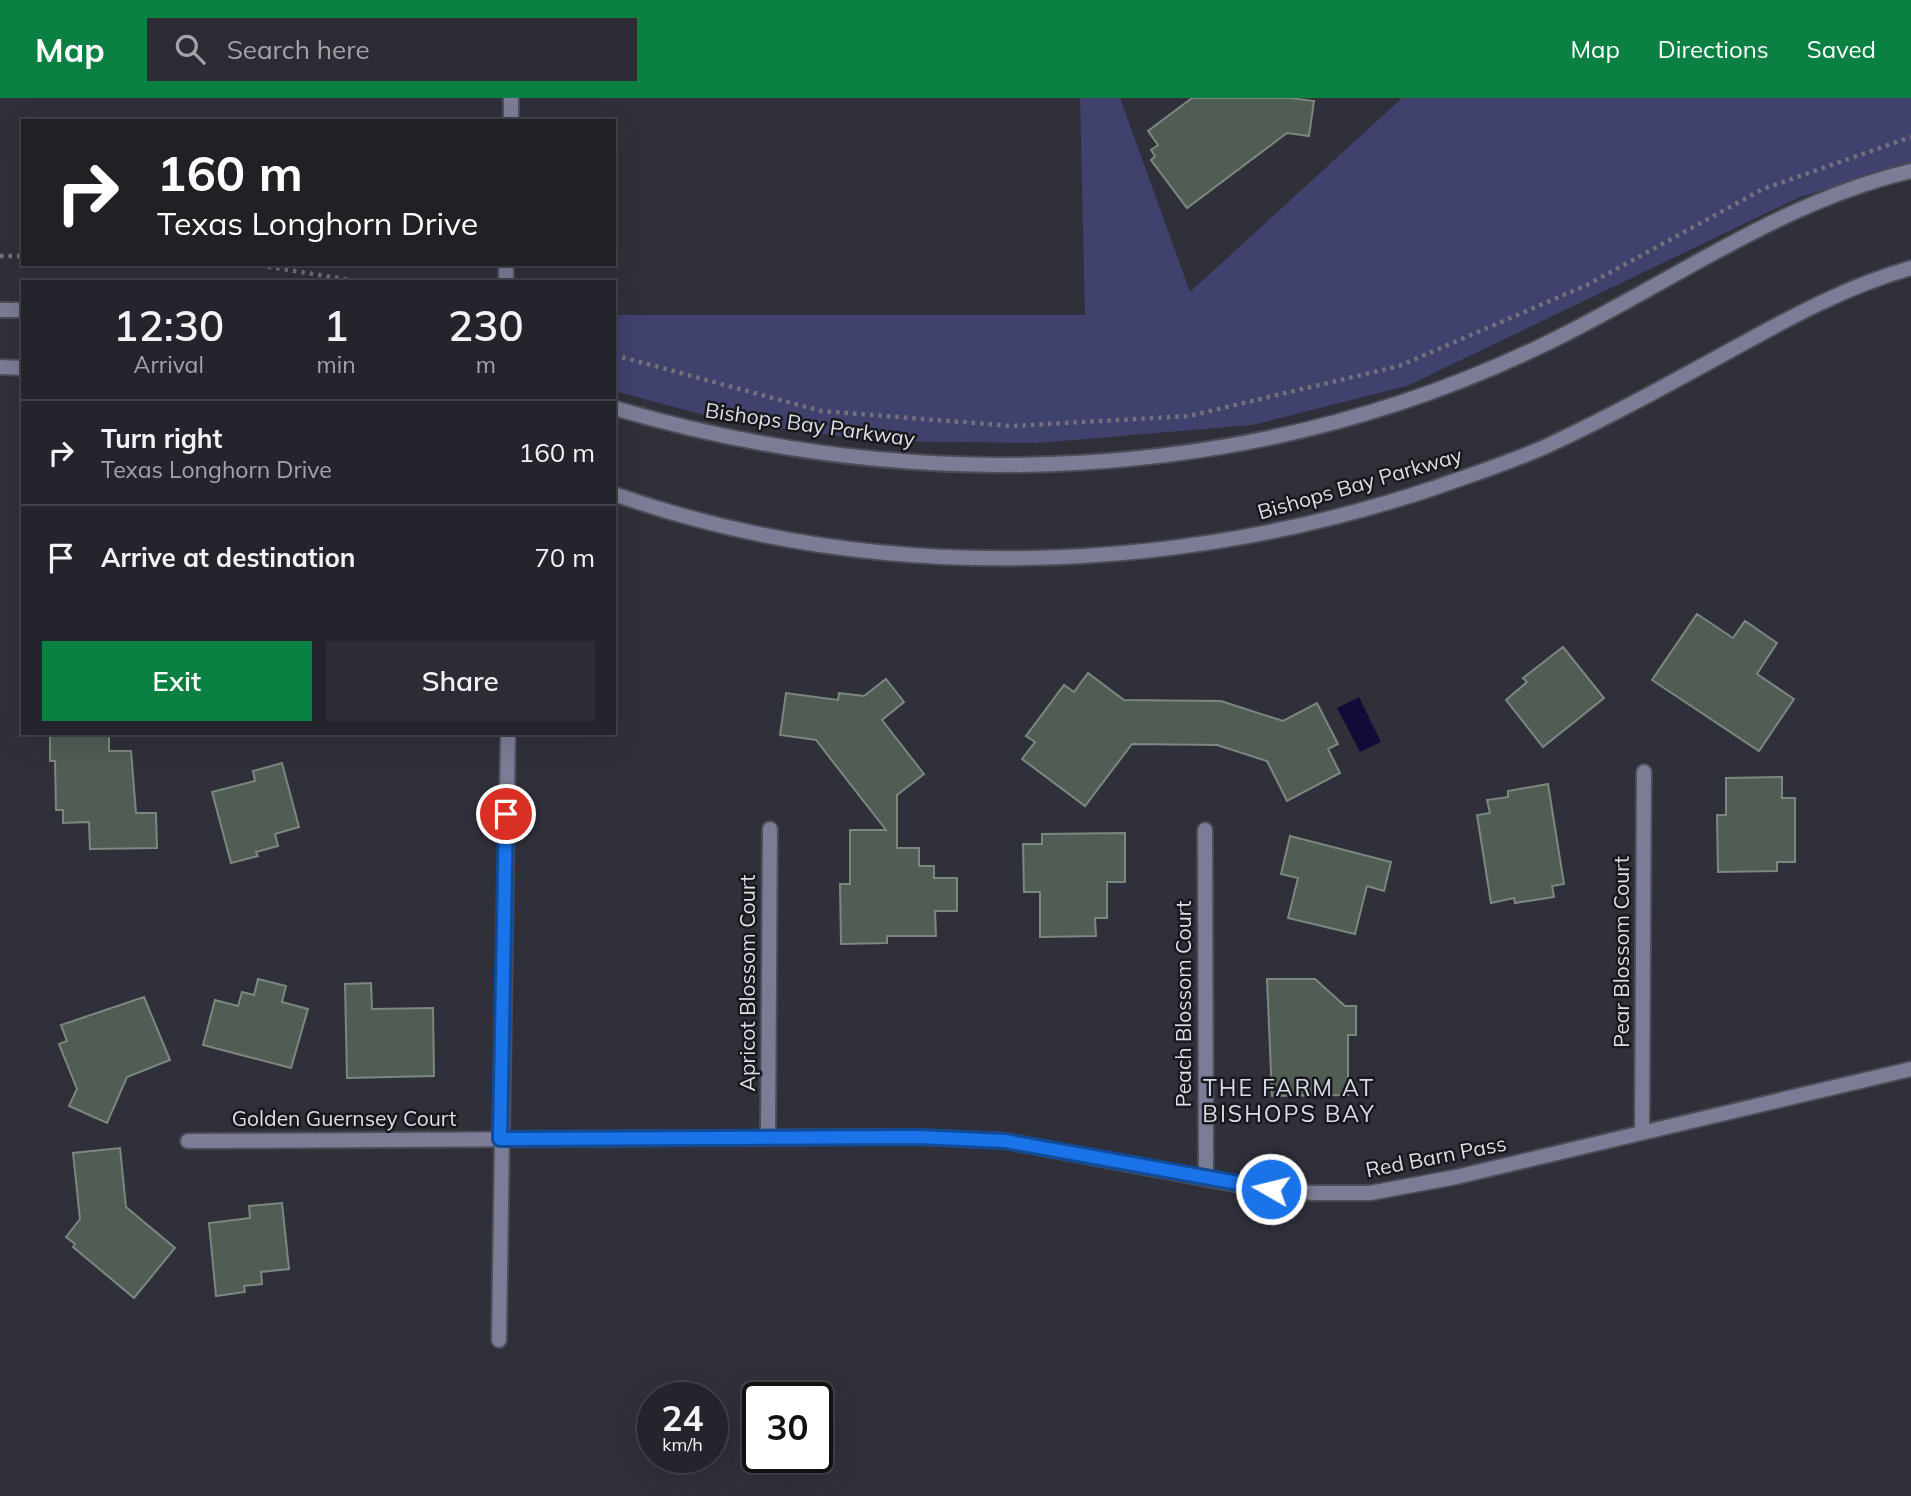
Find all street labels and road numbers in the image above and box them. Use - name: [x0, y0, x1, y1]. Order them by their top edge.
- street label: Bishops Bay Parkway: [704, 396, 917, 452]
- street label: Bishops Bay Parkway: [1255, 441, 1465, 525]
- street label: Pear Blossom Court: [1608, 856, 1634, 1048]
- street label: Apricot Blossom Court: [734, 875, 760, 1091]
- street label: Peach Blossom Court: [1170, 901, 1196, 1107]
- street label: Golden Guernsey Court: [232, 1105, 456, 1131]
- street label: Red Barn Pass: [1363, 1130, 1508, 1182]

